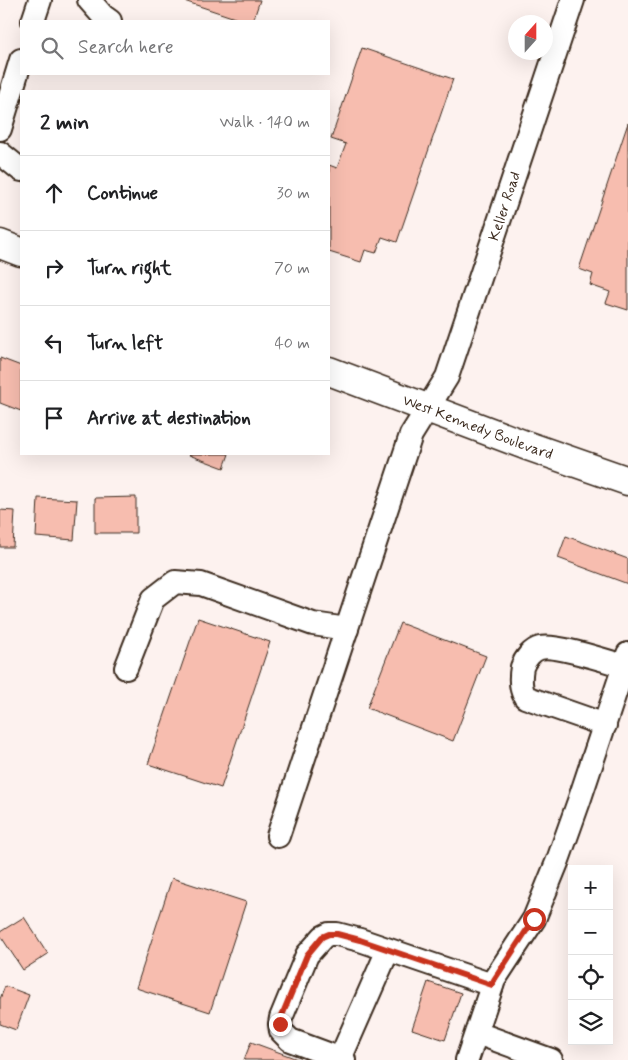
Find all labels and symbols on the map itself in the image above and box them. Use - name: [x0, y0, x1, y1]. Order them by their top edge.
- north arrow: [508, 15, 553, 60]
- street label: Keller Road: [484, 169, 526, 244]
- street label: West Kennedy Boulevard: [400, 391, 555, 465]
- route start: [523, 908, 546, 931]
- route end: [269, 1013, 292, 1036]

